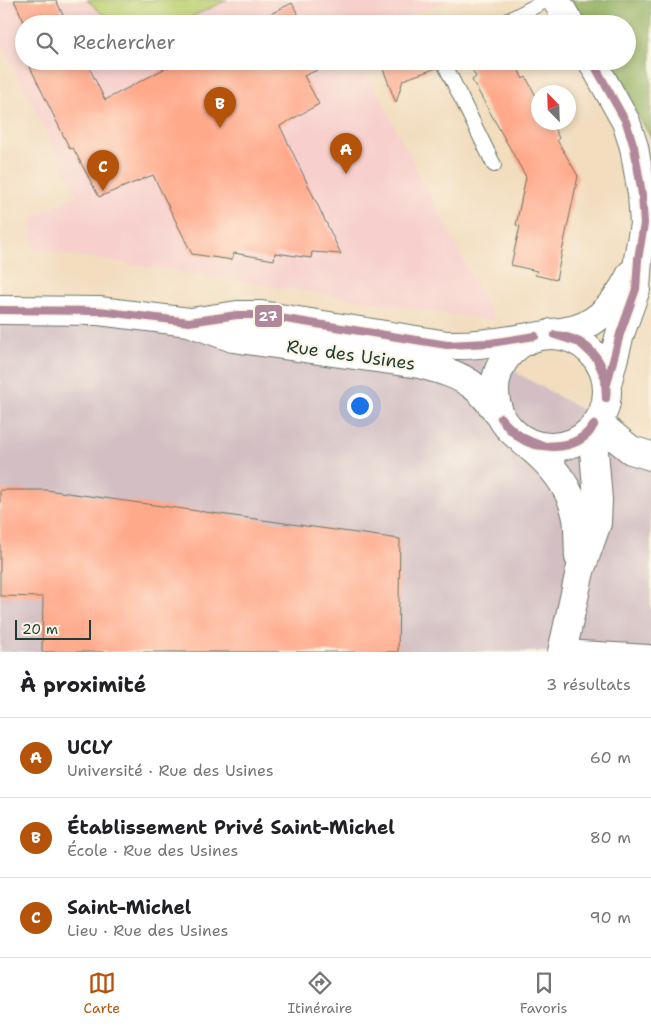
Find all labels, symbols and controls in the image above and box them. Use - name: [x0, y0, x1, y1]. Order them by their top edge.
- search box: [15, 15, 636, 70]
- icon: search: [33, 29, 61, 57]
- text: Rechercher: [73, 30, 176, 55]
- north arrow: [531, 85, 576, 130]
- pin: B: [204, 87, 236, 128]
- pin: A: [330, 133, 362, 174]
- pin: C: [87, 150, 119, 191]
- line badge: 27: [254, 304, 283, 328]
- text: 27: [259, 307, 278, 325]
- street label: Rue des Usines: [285, 334, 417, 376]
- your location: [347, 393, 373, 419]
- scale bar: [15, 617, 91, 640]
- text: 20 m: [22, 620, 58, 638]
- text: À proximité: [20, 671, 146, 699]
- text: 3 résultats: [546, 674, 631, 695]
- text: UCLY: [67, 735, 113, 760]
- text: A: [30, 747, 42, 768]
- text: 60 m: [590, 747, 631, 768]
- text: Université · Rue des Usines: [67, 760, 274, 781]
- text: Établissement Privé Saint-Michel: [67, 815, 395, 840]
- text: B: [31, 827, 41, 848]
- text: 80 m: [590, 827, 631, 848]
- text: École · Rue des Usines: [67, 840, 238, 861]
- text: Saint-Michel: [67, 895, 191, 920]
- text: C: [31, 907, 41, 928]
- text: 90 m: [590, 907, 631, 928]
- text: Lieu · Rue des Usines: [67, 920, 228, 941]
- tab: Carte: [84, 969, 120, 1017]
- tab: Itinéraire: [287, 969, 352, 1017]
- tab: Favoris: [520, 969, 567, 1017]

